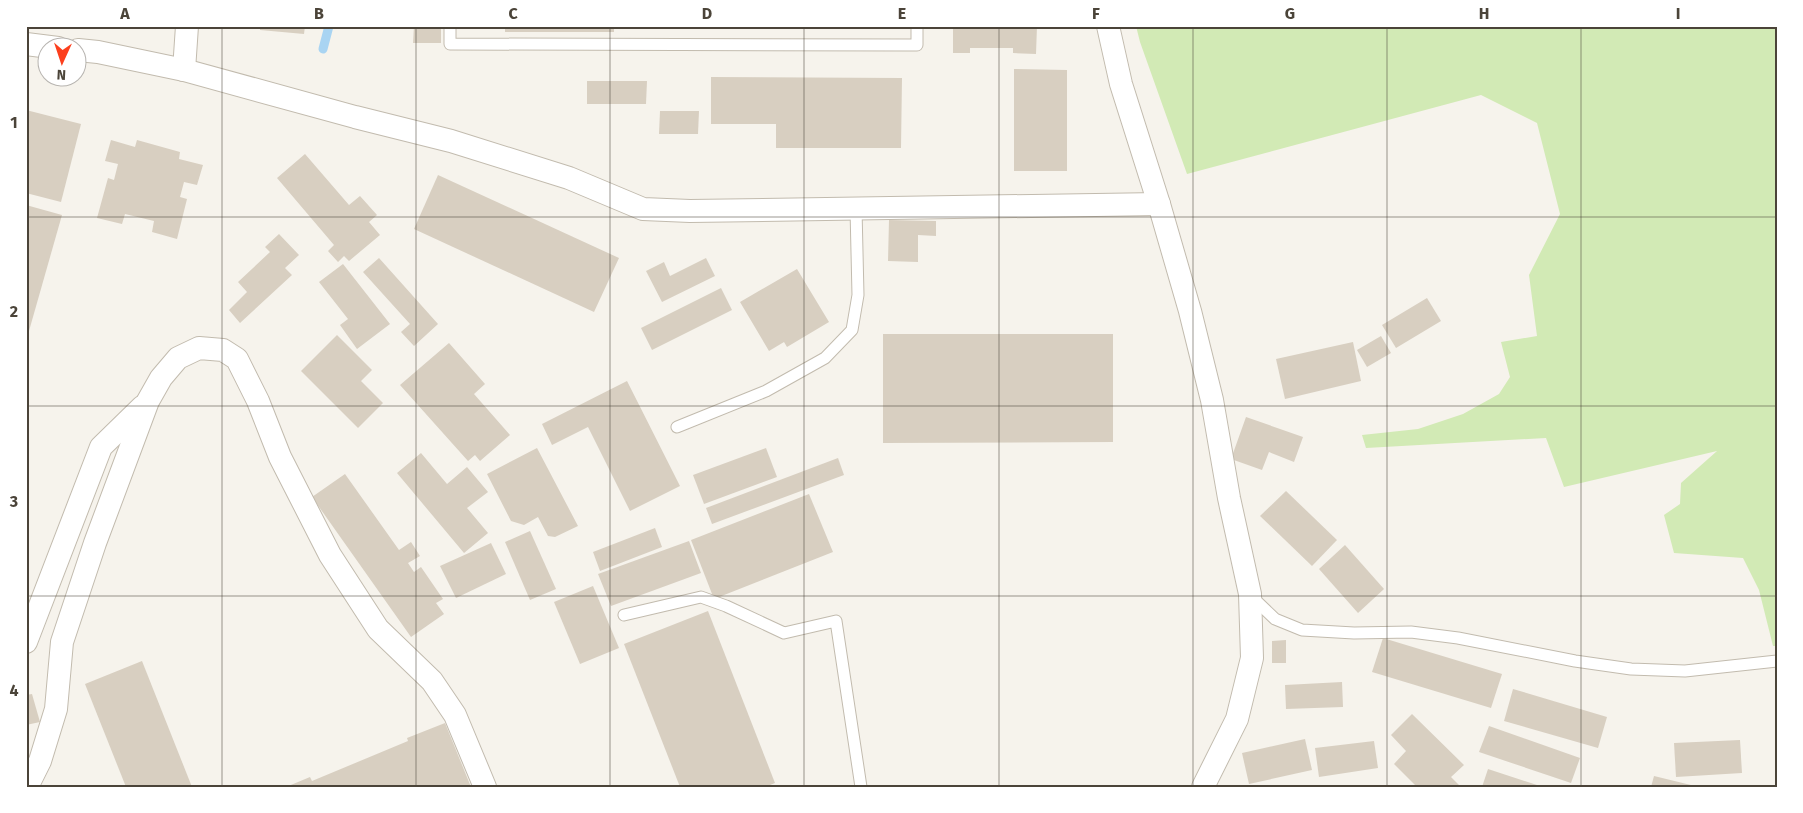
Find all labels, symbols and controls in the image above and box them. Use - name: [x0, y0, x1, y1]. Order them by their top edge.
- text: A: [119, 4, 130, 23]
- text: B: [314, 4, 324, 23]
- text: C: [508, 4, 518, 23]
- text: D: [702, 4, 712, 23]
- text: E: [898, 4, 906, 23]
- text: F: [1092, 4, 1100, 23]
- text: G: [1285, 4, 1295, 23]
- text: H: [1479, 4, 1489, 23]
- text: I: [1676, 4, 1680, 23]
- north arrow: [38, 38, 88, 88]
- text: N: [56, 66, 66, 83]
- text: 1: [10, 113, 18, 132]
- text: 2: [10, 302, 18, 321]
- text: 3: [9, 492, 18, 511]
- text: 4: [9, 681, 19, 700]

